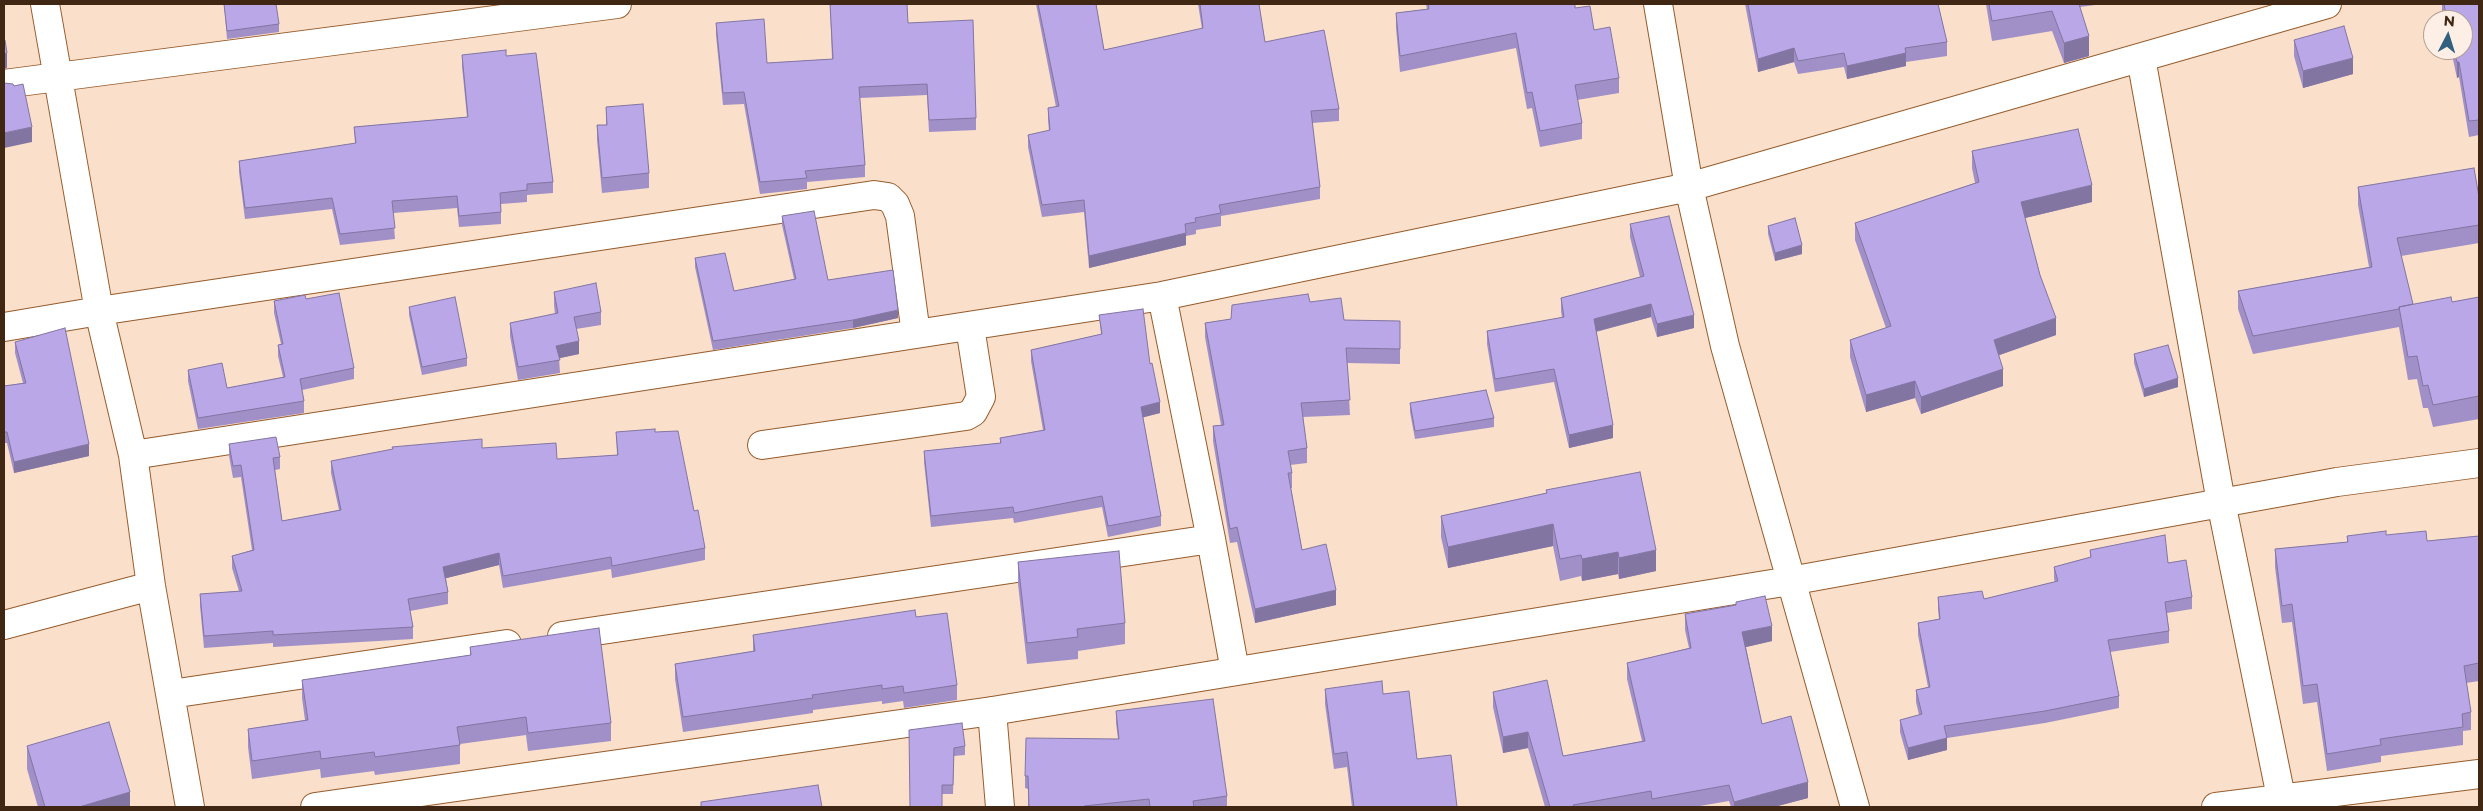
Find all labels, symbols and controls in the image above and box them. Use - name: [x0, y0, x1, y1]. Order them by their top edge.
- north arrow: [2423, 10, 2473, 60]
- text: N: [2443, 12, 2456, 31]

